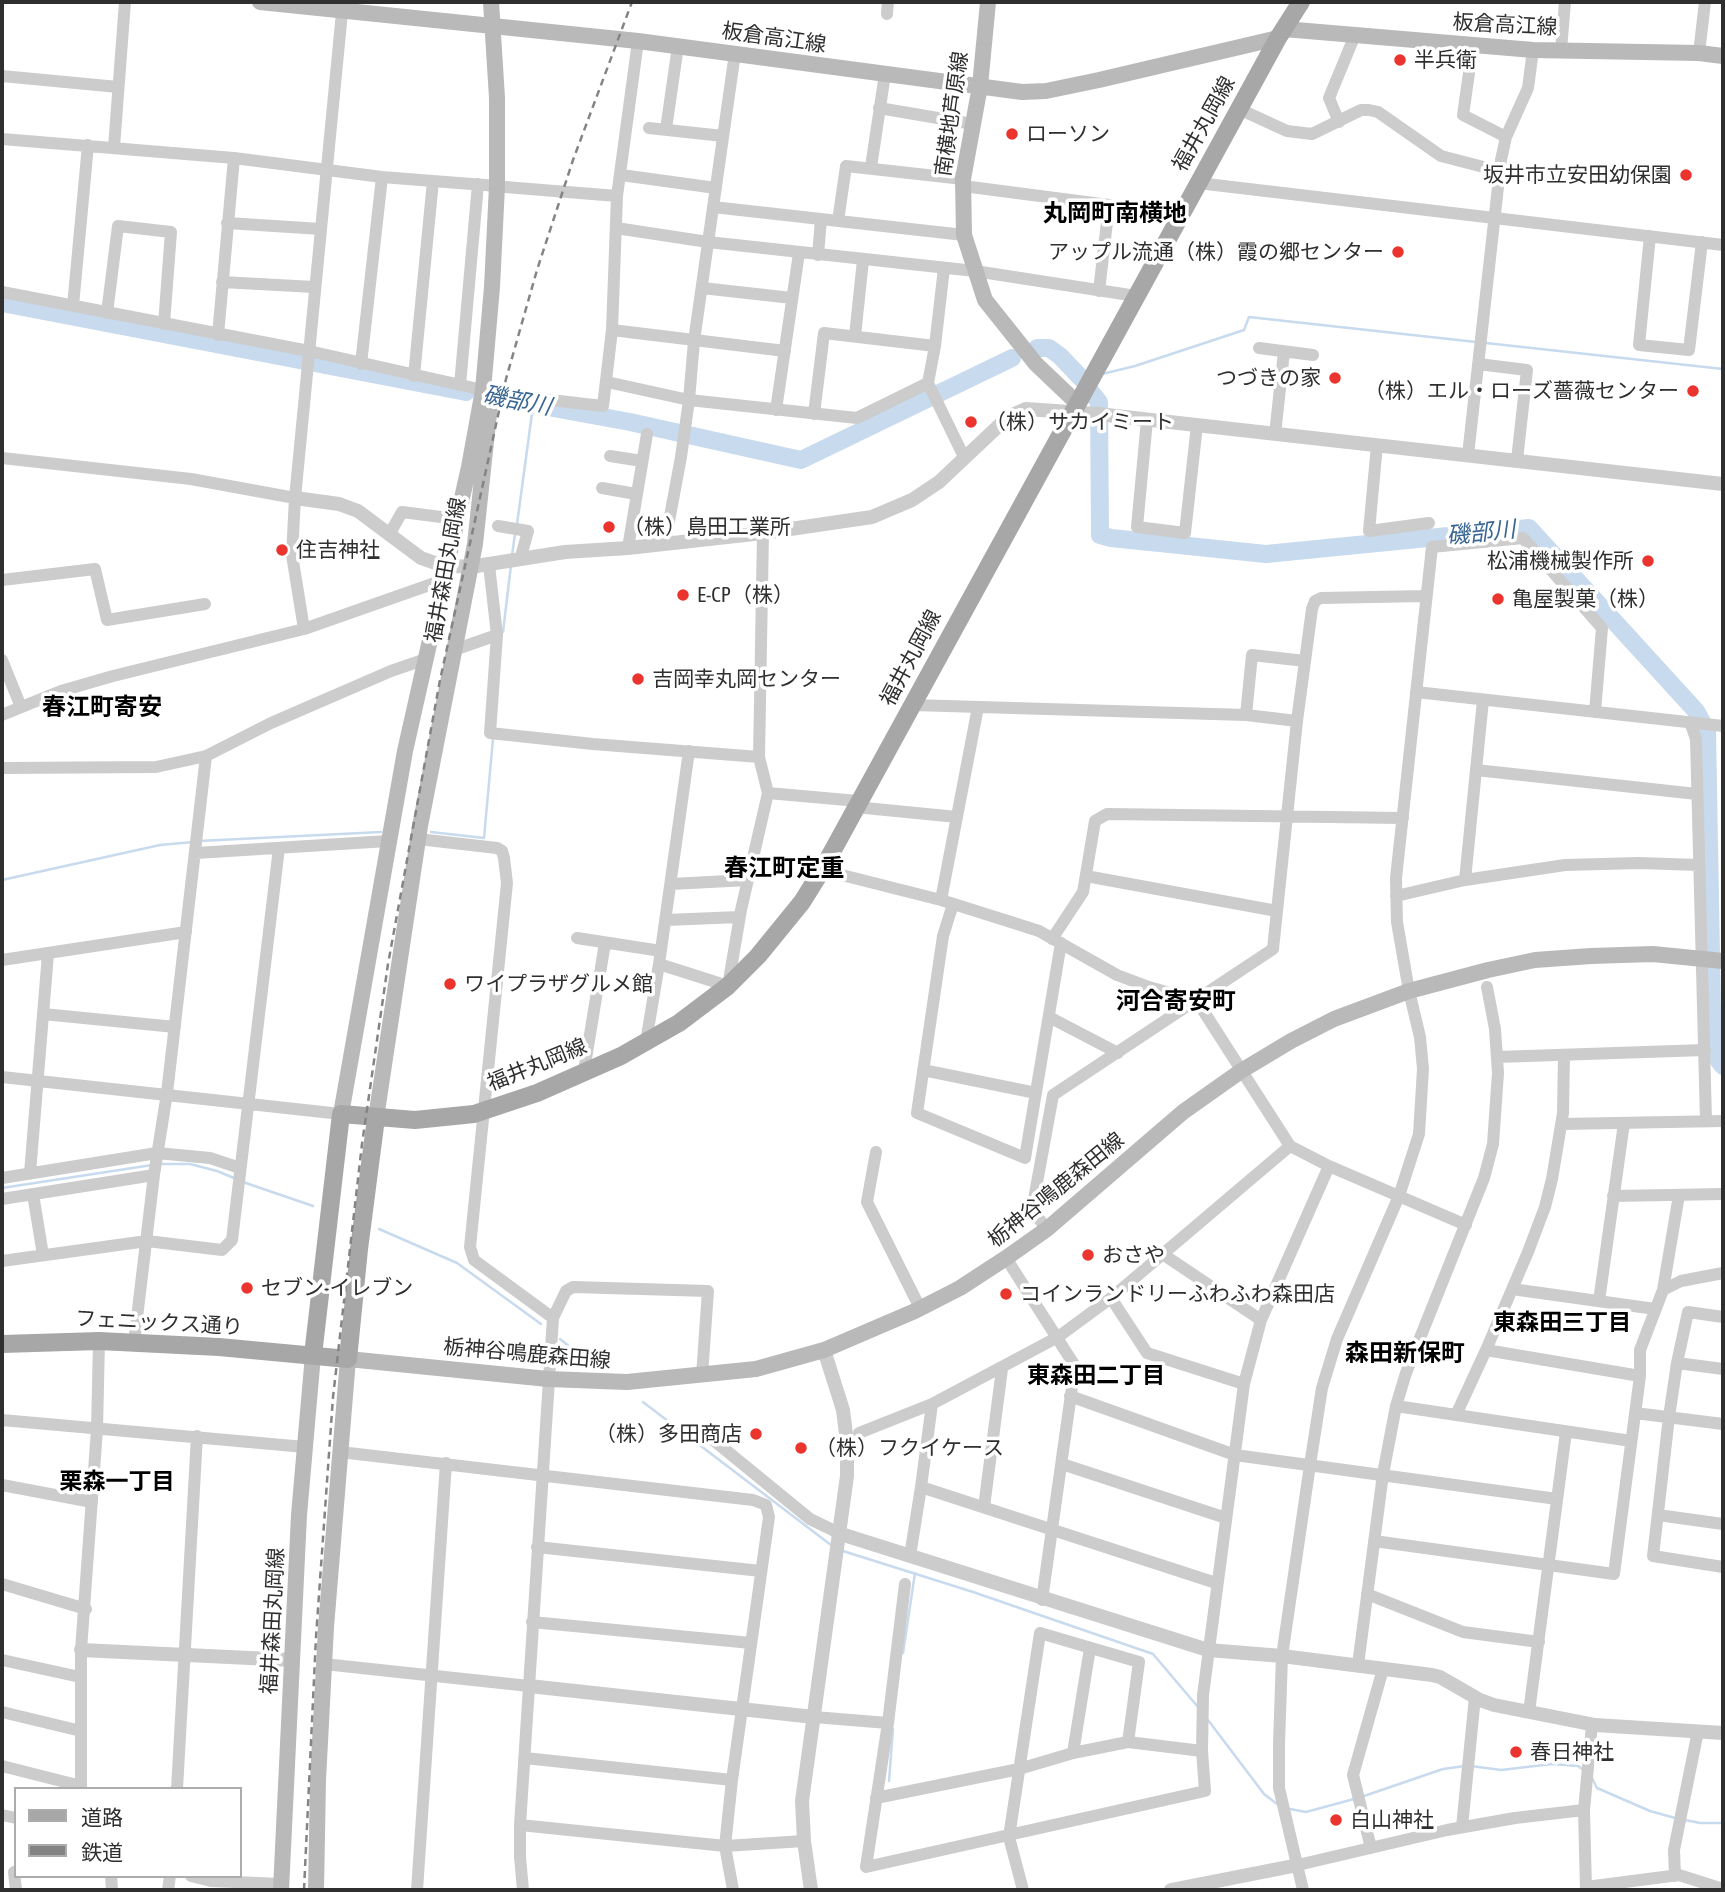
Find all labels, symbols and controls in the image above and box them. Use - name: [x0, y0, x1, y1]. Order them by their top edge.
- street label: 板倉高江線: [1452, 10, 1558, 40]
- street label: 板倉高江線: [720, 18, 828, 58]
- place label: 半兵衛: [1414, 47, 1477, 73]
- street label: 南横地芦原線: [931, 50, 973, 178]
- marker: 半兵衛: [1392, 52, 1408, 68]
- street label: 福井丸岡線: [1168, 72, 1240, 176]
- place label: ローソン: [1026, 121, 1110, 147]
- marker: ローソン: [1004, 126, 1020, 142]
- place label: 坂井市立安田幼保園: [1483, 162, 1672, 188]
- marker: 坂井市立安田幼保園: [1678, 167, 1694, 183]
- district label: 丸岡町南横地: [1043, 199, 1187, 227]
- place label: アップル流通（株）霞の郷センター: [1048, 239, 1384, 265]
- marker: アップル流通（株）霞の郷センター: [1390, 244, 1406, 260]
- place label: つづきの家: [1216, 365, 1321, 391]
- marker: つづきの家: [1327, 370, 1343, 386]
- place label: （株）エル・ローズ薔薇センター: [1364, 378, 1679, 404]
- water label: 磯部川: [481, 381, 553, 421]
- marker: （株）エル・ローズ薔薇センター: [1685, 383, 1701, 399]
- place label: （株）サカイミート: [985, 409, 1174, 435]
- marker: （株）サカイミート: [963, 414, 979, 430]
- street label: 福井森田丸岡線: [421, 495, 471, 645]
- place label: （株）島田工業所: [623, 514, 791, 540]
- water label: 磯部川: [1445, 516, 1517, 550]
- marker: （株）島田工業所: [601, 519, 617, 535]
- place label: 住吉神社: [296, 537, 380, 563]
- marker: 住吉神社: [274, 542, 290, 558]
- place label: 松浦機械製作所: [1487, 548, 1634, 574]
- marker: 松浦機械製作所: [1640, 553, 1656, 569]
- place label: E-CP（株）: [697, 582, 794, 608]
- place label: 亀屋製菓（株）: [1512, 586, 1659, 612]
- marker: E-CP（株）: [675, 587, 691, 603]
- marker: 亀屋製菓（株）: [1490, 591, 1506, 607]
- street label: 福井丸岡線: [875, 606, 947, 710]
- place label: 吉岡幸丸岡センター: [652, 666, 841, 692]
- marker: 吉岡幸丸岡センター: [630, 671, 646, 687]
- district label: 春江町寄安: [42, 693, 162, 721]
- district label: 春江町定重: [724, 854, 844, 882]
- place label: ワイプラザグルメ館: [464, 971, 653, 997]
- marker: ワイプラザグルメ館: [442, 976, 458, 992]
- district label: 河合寄安町: [1116, 987, 1236, 1015]
- street label: 福井丸岡線: [484, 1034, 590, 1096]
- street label: 栃神谷鳴鹿森田線: [983, 1127, 1129, 1253]
- place label: おさや: [1102, 1242, 1165, 1268]
- marker: おさや: [1080, 1247, 1096, 1263]
- place label: セブン-イレブン: [261, 1275, 413, 1301]
- marker: セブン-イレブン: [239, 1280, 255, 1296]
- place label: コインランドリーふわふわ森田店: [1020, 1281, 1335, 1307]
- marker: コインランドリーふわふわ森田店: [998, 1286, 1014, 1302]
- street label: フェニックス通り: [74, 1306, 244, 1340]
- district label: 東森田三丁目: [1493, 1309, 1631, 1337]
- street label: 栃神谷鳴鹿森田線: [442, 1334, 612, 1374]
- district label: 森田新保町: [1345, 1339, 1465, 1367]
- district label: 東森田二丁目: [1027, 1362, 1165, 1390]
- place label: （株）多田商店: [595, 1421, 742, 1447]
- marker: （株）多田商店: [748, 1426, 764, 1442]
- place label: （株）フクイケース: [815, 1435, 1004, 1461]
- marker: （株）フクイケース: [793, 1440, 809, 1456]
- district label: 栗森一丁目: [60, 1468, 174, 1496]
- street label: 福井森田丸岡線: [257, 1547, 289, 1695]
- place label: 春日神社: [1530, 1739, 1614, 1765]
- marker: 春日神社: [1508, 1744, 1524, 1760]
- legend: [14, 1787, 242, 1878]
- text: 道路: [81, 1805, 123, 1829]
- place label: 白山神社: [1350, 1807, 1434, 1833]
- marker: 白山神社: [1328, 1812, 1344, 1828]
- text: 鉄道: [81, 1840, 123, 1864]

